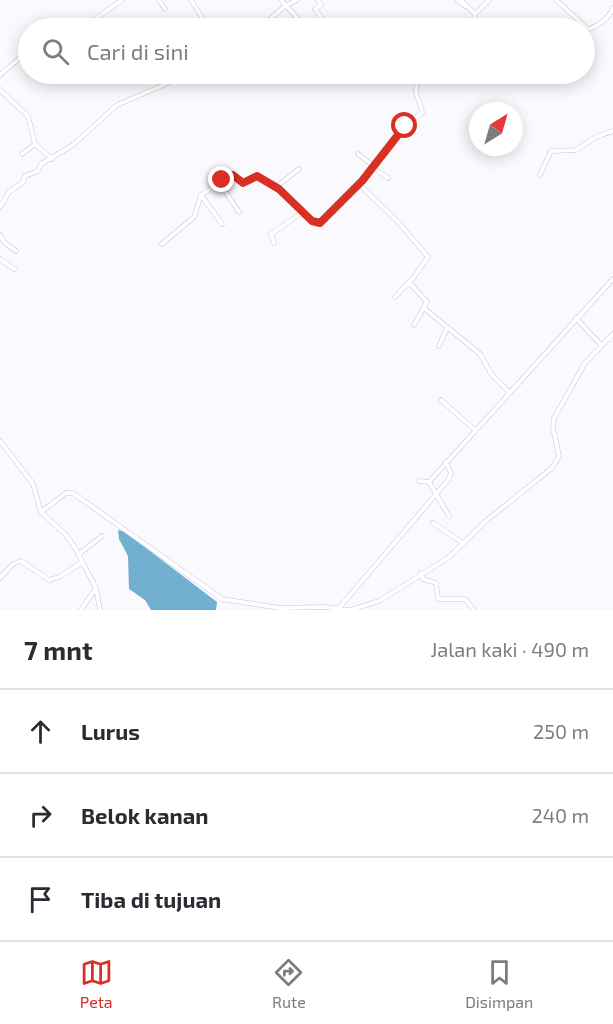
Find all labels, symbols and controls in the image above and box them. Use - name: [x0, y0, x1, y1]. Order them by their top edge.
- search box: [18, 18, 595, 84]
- icon: search: [39, 35, 72, 68]
- text: Cari di sini: [87, 38, 189, 64]
- north arrow: [469, 102, 523, 156]
- route start: [391, 112, 417, 138]
- route end: [208, 166, 234, 192]
- text: 7 mnt: [24, 634, 93, 665]
- text: Jalan kaki · 490 m: [431, 637, 589, 661]
- icon: ahead: [24, 715, 57, 748]
- text: Lurus: [81, 718, 140, 744]
- text: 250 m: [533, 719, 589, 743]
- icon: right: [24, 799, 57, 832]
- text: Belok kanan: [81, 802, 208, 828]
- text: 240 m: [531, 803, 589, 827]
- icon: arrive: [24, 883, 57, 916]
- text: Tiba di tujuan: [81, 886, 221, 912]
- tab: Peta: [80, 956, 113, 1011]
- tab: Rute: [272, 956, 306, 1011]
- tab: Disimpan: [465, 956, 533, 1011]

